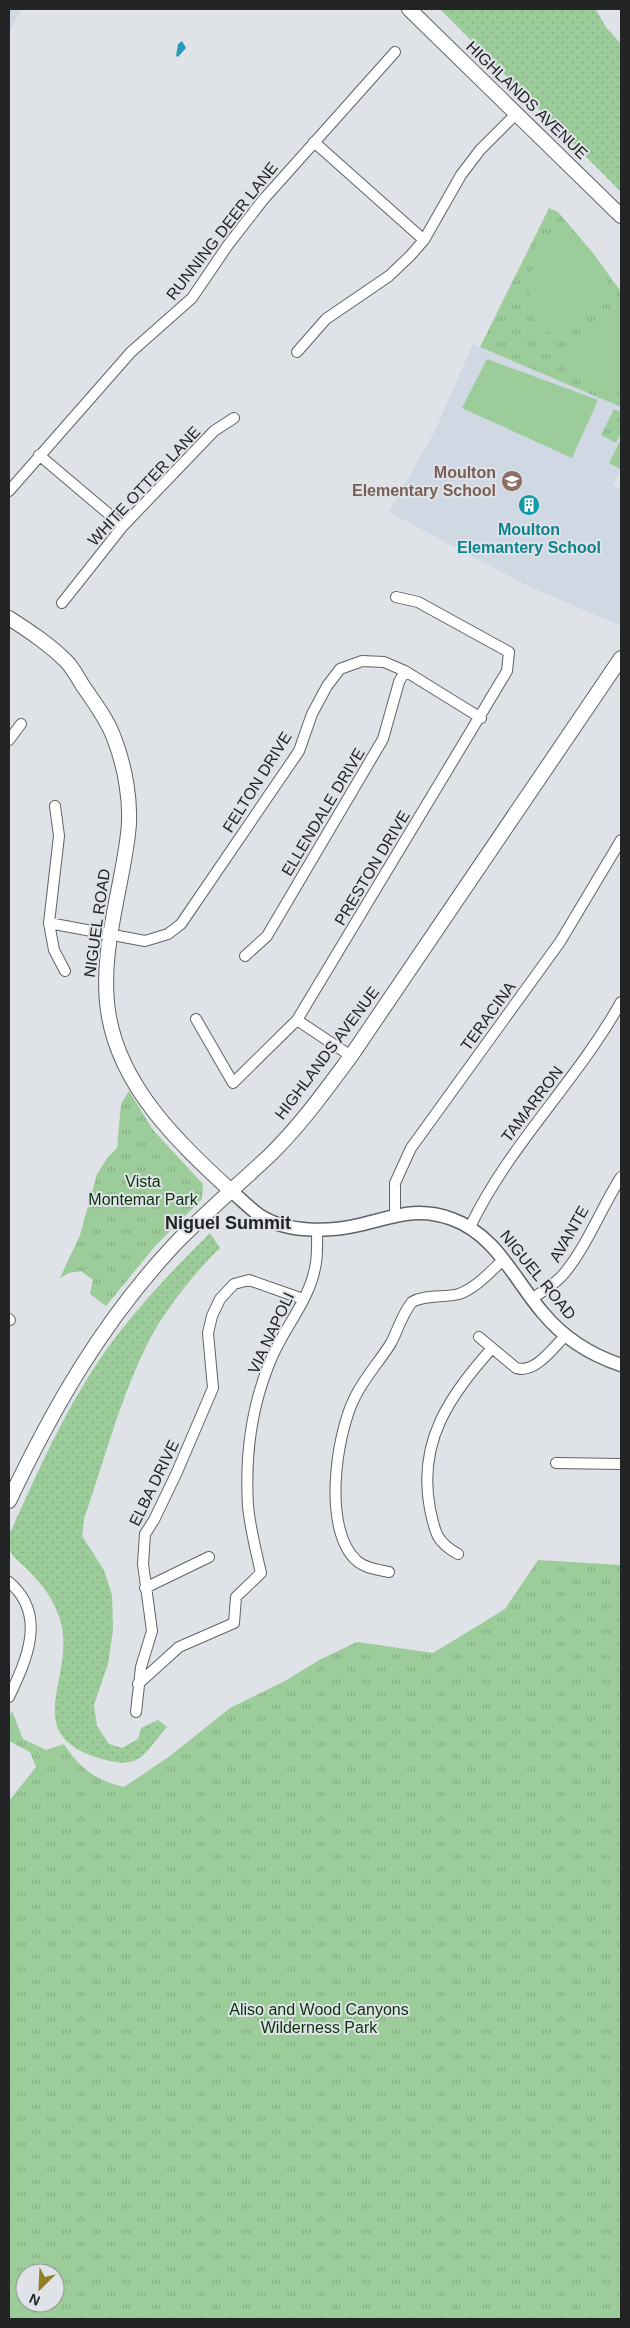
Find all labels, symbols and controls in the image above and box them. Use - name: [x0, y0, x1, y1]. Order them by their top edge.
- street label: HIGHLANDS AVENUE: [463, 38, 591, 162]
- street label: RUNNING DEER LANE: [163, 159, 281, 303]
- street label: WHITE OTTER LANE: [84, 423, 204, 549]
- place label: Moulton Elementary School: [352, 464, 496, 499]
- school or university icon: Moulton Elementary School: [500, 469, 524, 493]
- building icon: Moulton Elemantery School: [517, 493, 541, 517]
- place label: Moulton Elemantery School: [457, 521, 601, 556]
- street label: FELTON DRIVE: [219, 729, 295, 835]
- street label: ELLENDALE DRIVE: [278, 745, 368, 879]
- street label: PRESTON DRIVE: [331, 808, 413, 928]
- street label: NIGUEL ROAD: [81, 868, 113, 978]
- street label: TERACINA: [457, 978, 519, 1054]
- street label: HIGHLANDS AVENUE: [272, 983, 382, 1123]
- street label: TAMARRON: [498, 1063, 566, 1145]
- park label: Vista Montemar Park: [88, 1173, 199, 1208]
- street label: AVANTE: [546, 1203, 592, 1265]
- district label: Niguel Summit: [165, 1213, 291, 1233]
- street label: NIGUEL ROAD: [497, 1227, 579, 1323]
- street label: VIA NAPOLI: [245, 1290, 297, 1376]
- street label: ELBA DRIVE: [126, 1437, 182, 1529]
- park label: Aliso and Wood Canyons Wilderness Park: [229, 2001, 409, 2036]
- north arrow: [15, 2263, 65, 2313]
- text: N: [27, 2291, 43, 2309]

